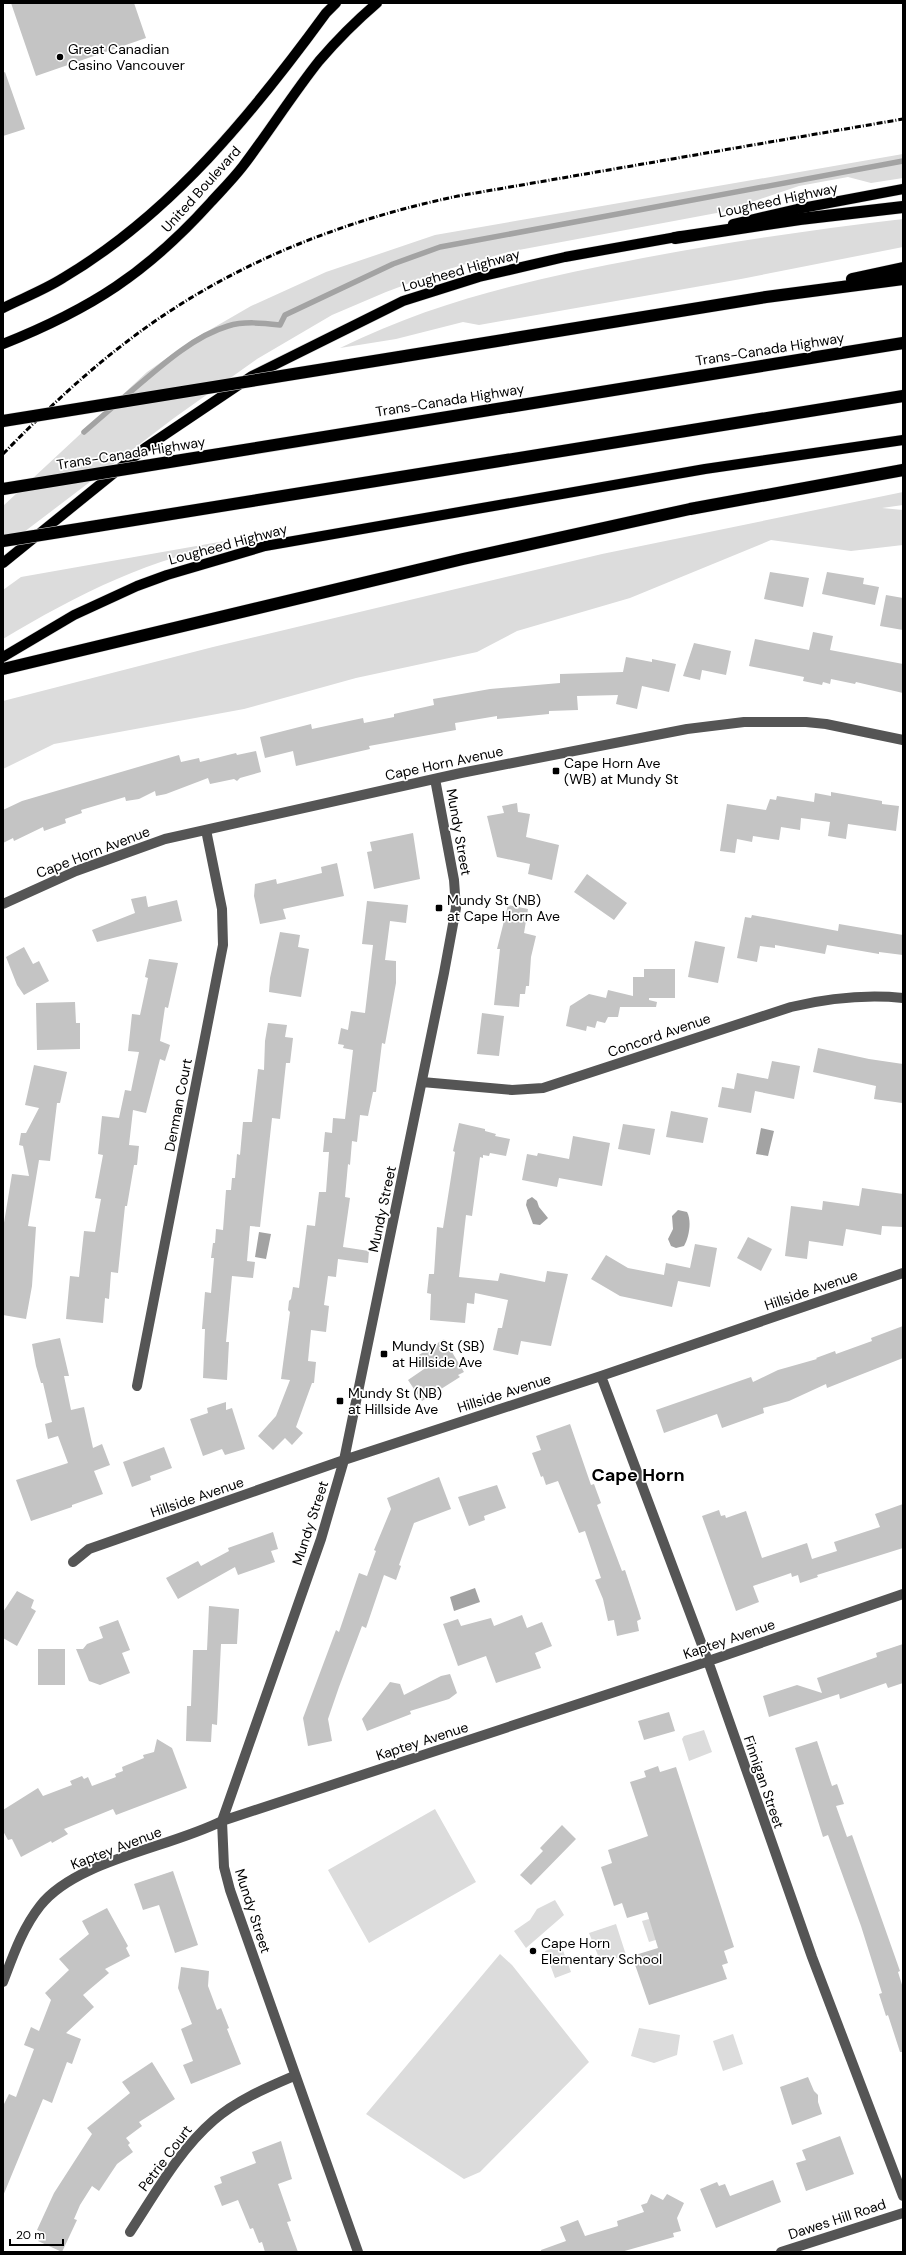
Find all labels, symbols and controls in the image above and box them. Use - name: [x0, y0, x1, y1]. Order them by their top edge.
- place label: Great Canadian Casino Vancouver: [68, 40, 185, 74]
- marker: Great Canadian Casino Vancouver: [55, 52, 65, 62]
- street label: United Boulevard: [157, 142, 245, 236]
- street label: Lougheed Highway: [716, 178, 840, 221]
- street label: Lougheed Highway: [400, 244, 522, 295]
- street label: Trans-Canada Highway: [694, 328, 846, 370]
- street label: Trans-Canada Highway: [374, 379, 526, 421]
- street label: Trans-Canada Highway: [55, 432, 207, 474]
- street label: Lougheed Highway: [167, 519, 289, 568]
- street label: Cape Horn Avenue: [383, 742, 505, 784]
- place label: Cape Horn Ave (WB) at Mundy St: [564, 754, 679, 788]
- marker: Cape Horn Ave (WB) at Mundy St: [551, 766, 561, 776]
- street label: Mundy Street: [443, 787, 475, 877]
- street label: Cape Horn Avenue: [34, 822, 152, 882]
- place label: Mundy St (NB) at Cape Horn Ave: [447, 891, 560, 925]
- marker: Mundy St (NB) at Cape Horn Ave: [434, 903, 444, 913]
- street label: Concord Avenue: [605, 1009, 713, 1061]
- street label: Denman Court: [160, 1057, 196, 1153]
- street label: Mundy Street: [364, 1164, 400, 1254]
- street label: Hillside Avenue: [762, 1266, 860, 1314]
- place label: Mundy St (SB) at Hillside Ave: [392, 1337, 484, 1371]
- marker: Mundy St (SB) at Hillside Ave: [379, 1349, 389, 1359]
- street label: Hillside Avenue: [455, 1369, 553, 1417]
- place label: Mundy St (NB) at Hillside Ave: [348, 1384, 442, 1418]
- marker: Mundy St (NB) at Hillside Ave: [335, 1396, 345, 1406]
- district label: Cape Horn: [592, 1463, 685, 1487]
- street label: Hillside Avenue: [148, 1473, 246, 1521]
- street label: Mundy Street: [288, 1478, 332, 1568]
- street label: Kaptey Avenue: [681, 1615, 777, 1663]
- street label: Kaptey Avenue: [374, 1718, 470, 1764]
- street label: Finnigan Street: [740, 1733, 788, 1831]
- street label: Kaptey Avenue: [68, 1822, 164, 1874]
- street label: Mundy Street: [231, 1866, 275, 1956]
- place label: Cape Horn Elementary School: [541, 1934, 662, 1968]
- marker: Cape Horn Elementary School: [528, 1946, 538, 1956]
- street label: Petrie Court: [134, 2121, 196, 2195]
- street label: Dawes Hill Road: [786, 2195, 888, 2243]
- scale bar: [10, 2221, 63, 2247]
- text: 20 m: [16, 2227, 45, 2243]

